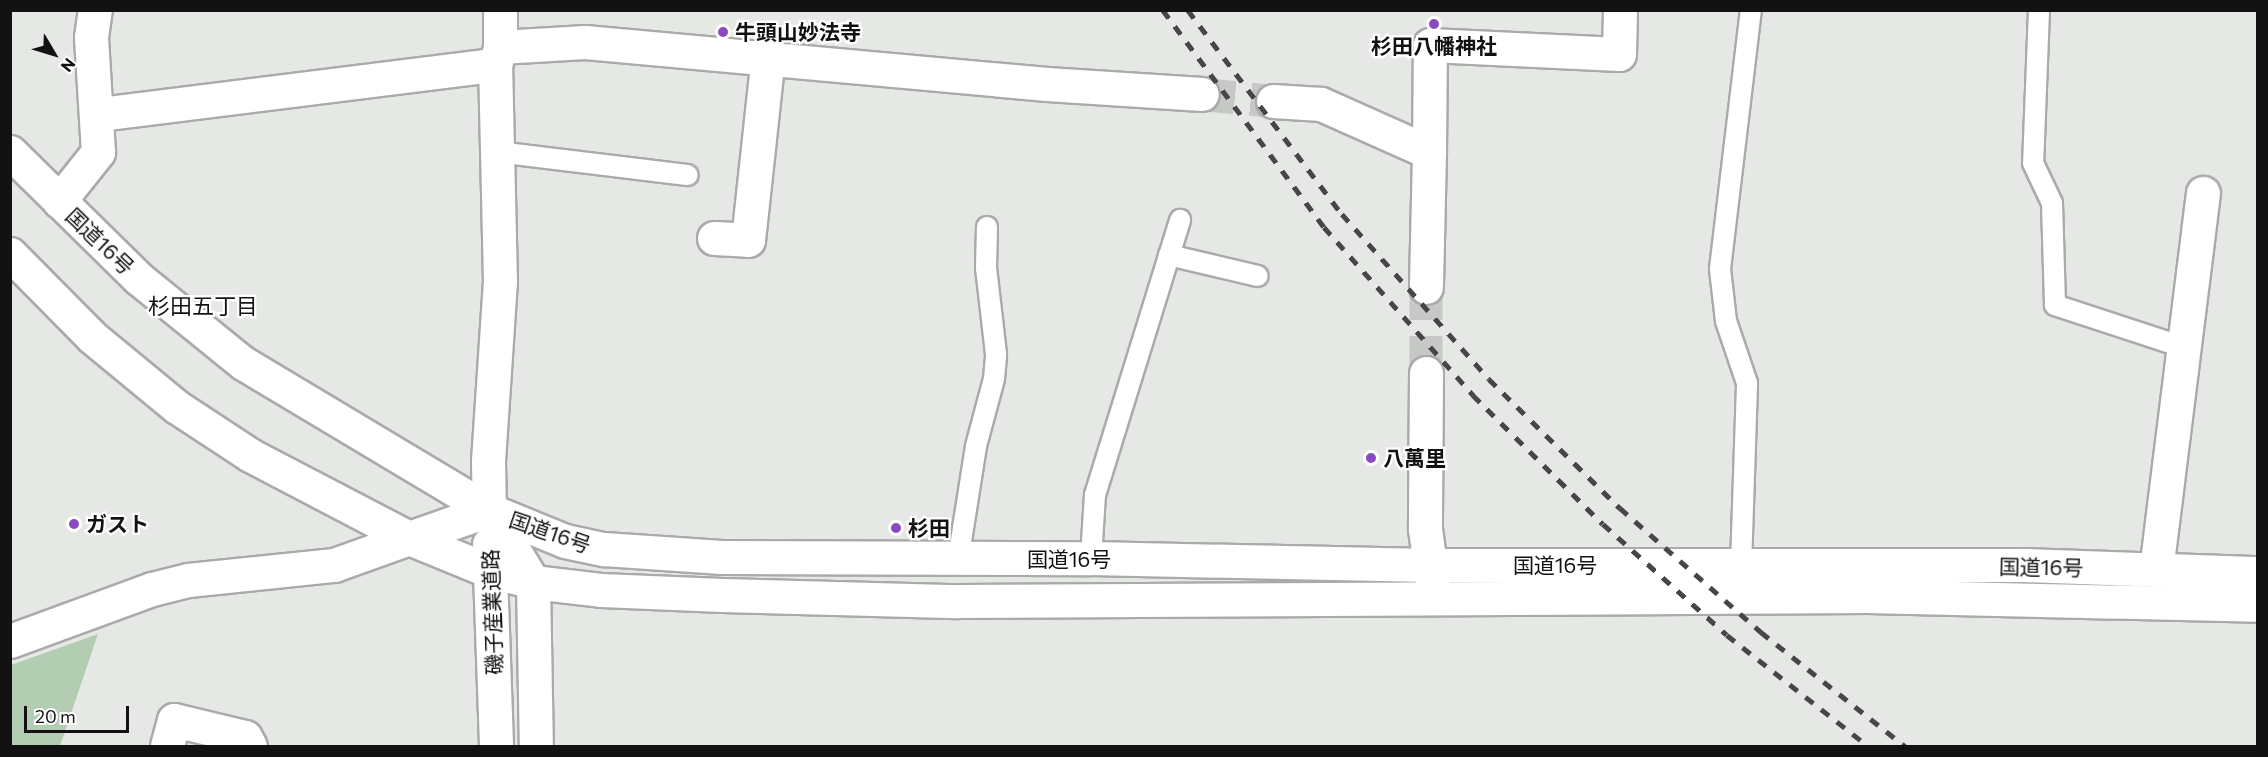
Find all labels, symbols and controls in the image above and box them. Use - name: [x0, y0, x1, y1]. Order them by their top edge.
- marker: 杉田八幡神社: [1427, 17, 1441, 31]
- place label: 牛頭山妙法寺: [735, 19, 861, 45]
- north arrow: [24, 24, 84, 84]
- marker: 牛頭山妙法寺: [716, 25, 730, 39]
- place label: 杉田八幡神社: [1371, 33, 1497, 59]
- text: N: [57, 55, 80, 76]
- street label: 国道16号: [61, 203, 139, 279]
- district label: 杉田五丁目: [148, 293, 258, 319]
- place label: 八萬里: [1383, 445, 1446, 471]
- marker: 八萬里: [1364, 451, 1378, 465]
- street label: 国道16号: [506, 506, 594, 558]
- place label: ガスト: [86, 511, 149, 537]
- place label: 杉田: [908, 515, 950, 541]
- marker: ガスト: [67, 517, 81, 531]
- marker: 杉田: [889, 521, 903, 535]
- street label: 国道16号: [1027, 546, 1111, 572]
- street label: 磯子産業道路: [477, 549, 507, 675]
- street label: 国道16号: [1513, 552, 1597, 578]
- street label: 国道16号: [1998, 554, 2084, 580]
- scale bar: [27, 694, 132, 732]
- text: 20 m: [35, 705, 76, 727]

